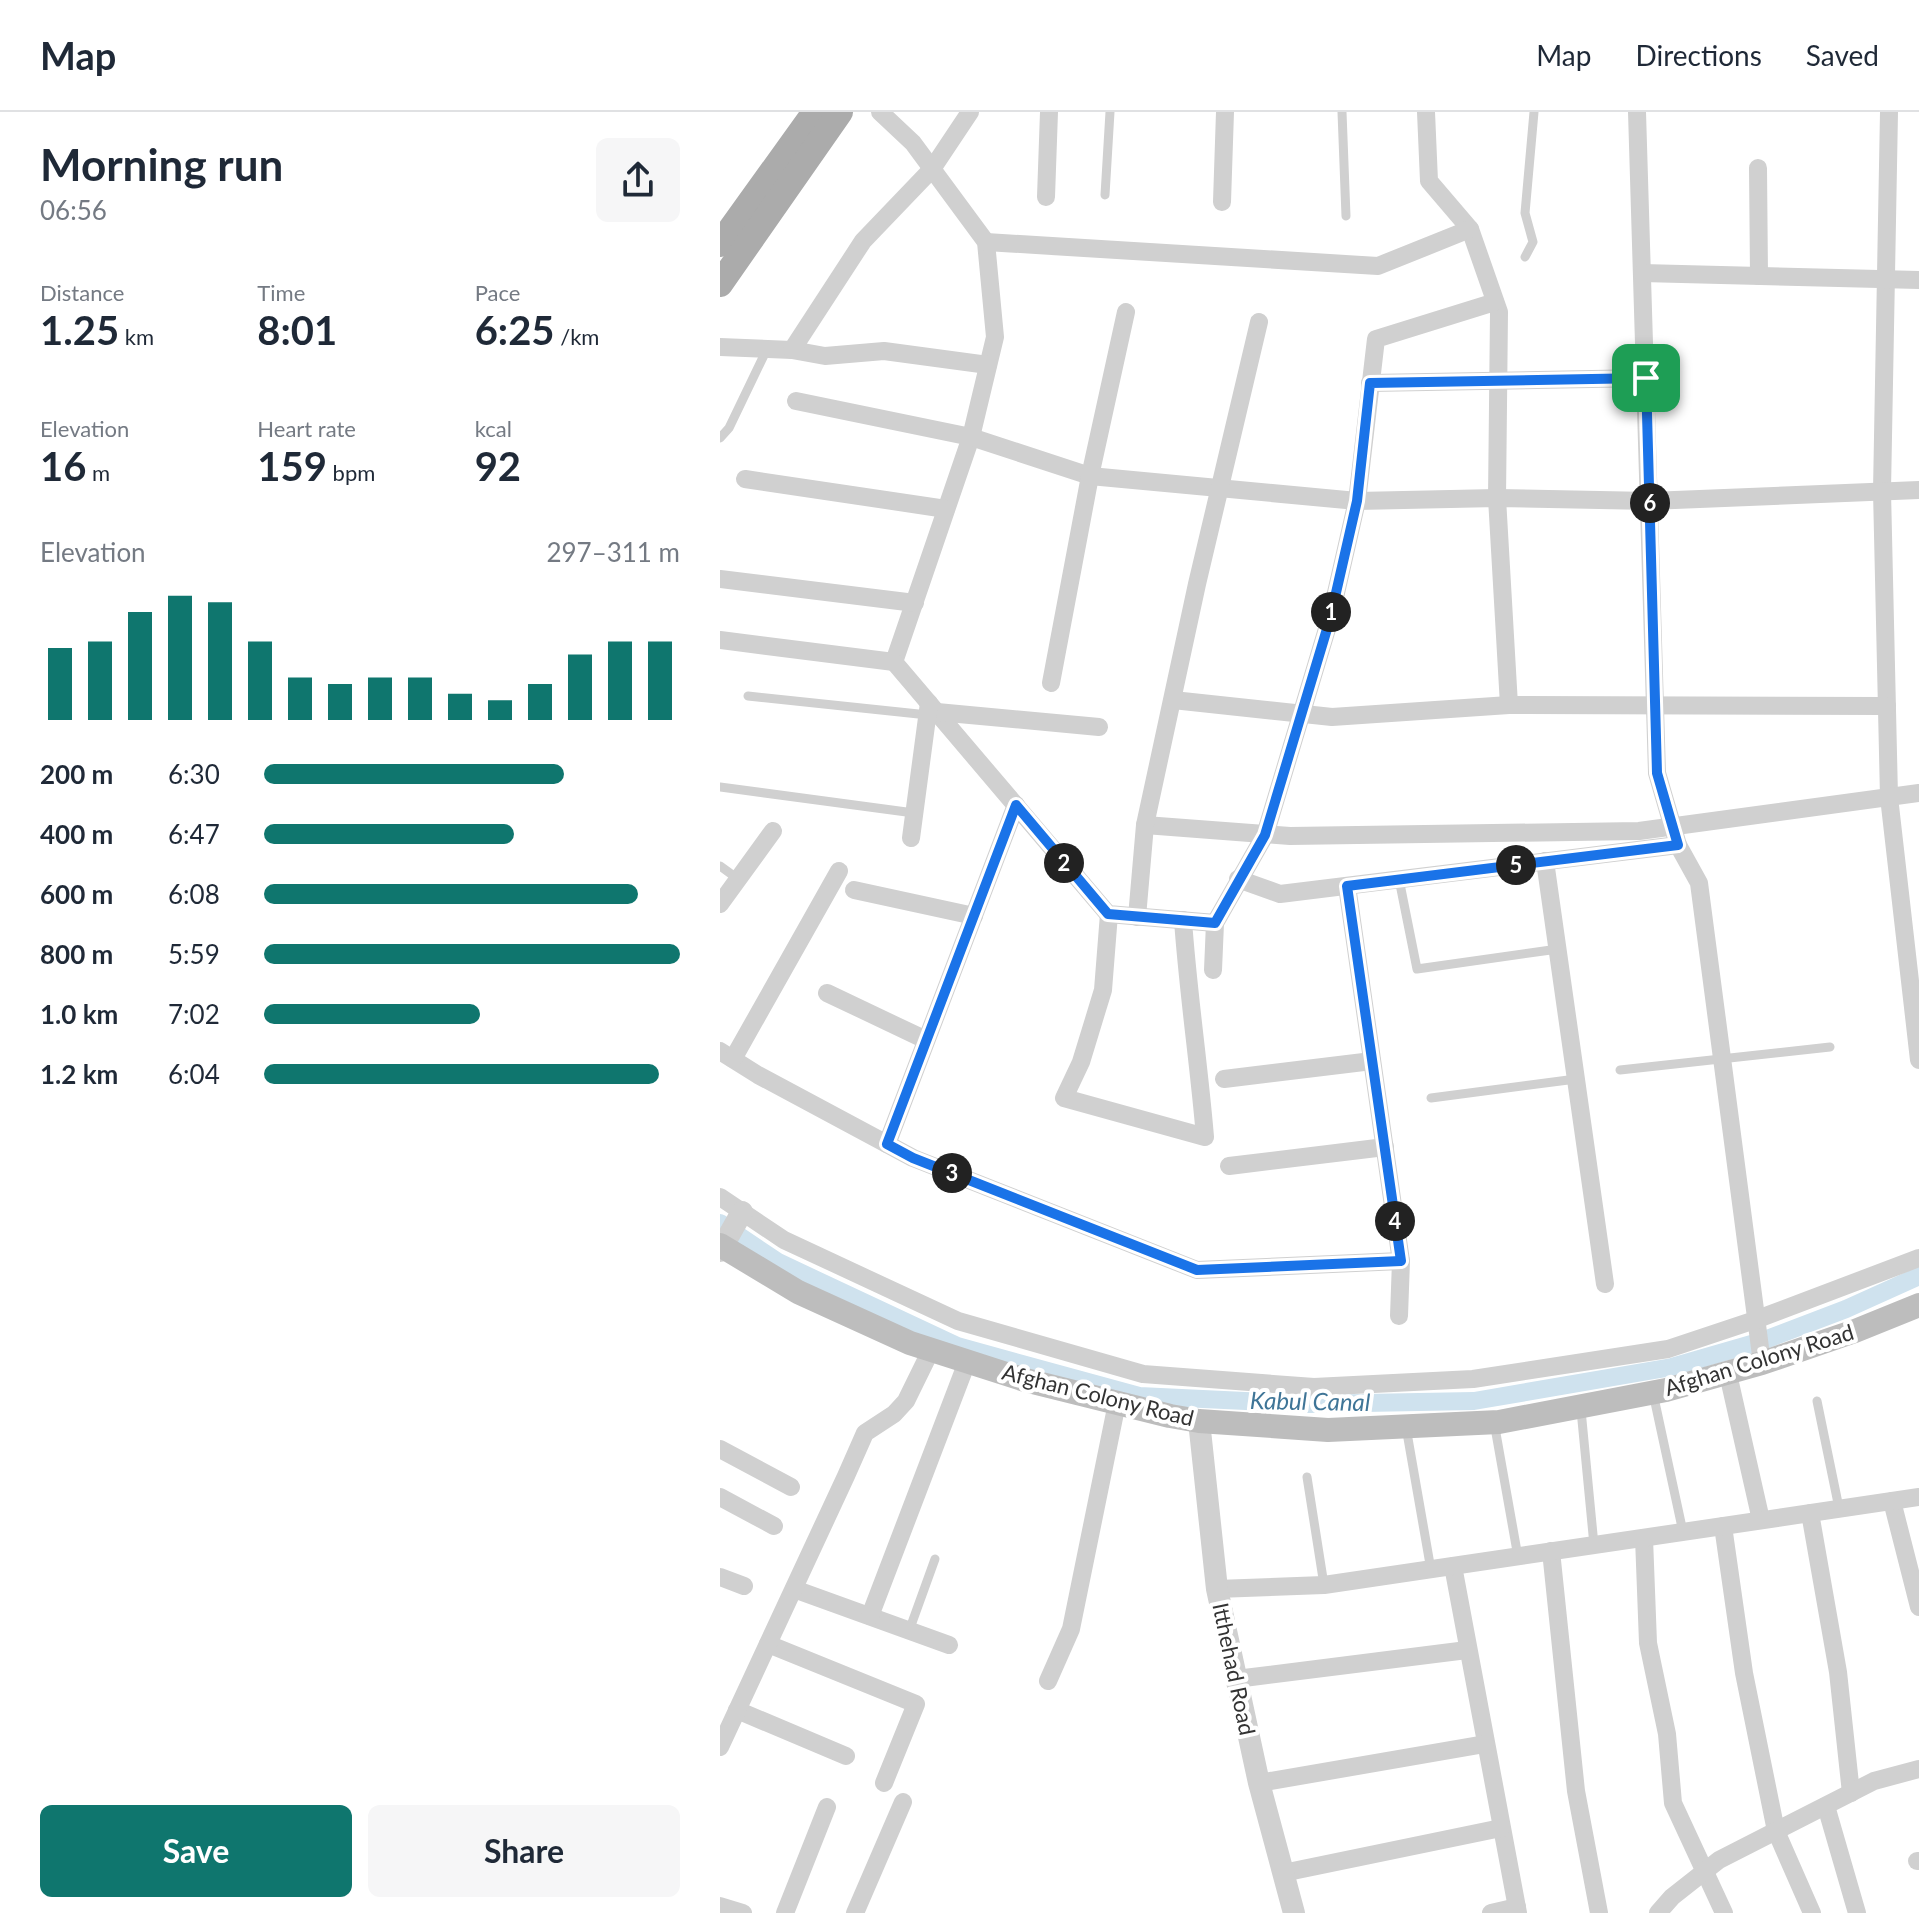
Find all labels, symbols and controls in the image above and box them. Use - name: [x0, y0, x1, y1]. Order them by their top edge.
- text: Map: [40, 32, 116, 78]
- text: Map: [1536, 38, 1591, 72]
- text: Directions: [1635, 38, 1762, 72]
- text: Saved: [1806, 38, 1879, 72]
- text: Morning run: [40, 138, 283, 190]
- button: share: [596, 138, 680, 222]
- text: 06:56: [40, 194, 107, 226]
- text: Distance: [40, 279, 124, 306]
- text: Time: [257, 279, 305, 306]
- text: Pace: [475, 279, 520, 306]
- text: 1.25: [40, 306, 119, 354]
- text: 8:01: [257, 306, 337, 354]
- text: 6:25: [475, 306, 555, 354]
- text: km: [119, 323, 154, 350]
- text: /km: [555, 323, 599, 350]
- pin: [1612, 344, 1680, 412]
- icon: arrive: [1624, 356, 1668, 400]
- text: Elevation: [40, 415, 129, 442]
- text: Heart rate: [257, 415, 356, 442]
- text: kcal: [475, 415, 512, 442]
- text: 16: [40, 442, 86, 490]
- text: 159: [257, 442, 327, 490]
- text: 92: [475, 442, 521, 490]
- text: m: [86, 459, 110, 486]
- text: bpm: [327, 459, 375, 486]
- pin: 6: [1630, 483, 1670, 523]
- text: 6: [1644, 489, 1656, 516]
- text: Elevation: [40, 536, 146, 568]
- text: 297–311 m: [546, 536, 680, 568]
- pin: 1: [1311, 592, 1351, 632]
- text: 1: [1325, 598, 1337, 625]
- text: 200 m: [40, 758, 113, 790]
- text: 6:30: [168, 758, 220, 790]
- text: 400 m: [40, 818, 113, 850]
- text: 6:47: [168, 818, 220, 850]
- pin: 2: [1044, 843, 1084, 883]
- pin: 5: [1496, 845, 1536, 885]
- text: 2: [1058, 849, 1070, 876]
- text: 5: [1510, 851, 1522, 878]
- text: 600 m: [40, 878, 113, 910]
- text: 6:08: [168, 878, 220, 910]
- text: 800 m: [40, 938, 113, 970]
- text: 5:59: [168, 938, 220, 970]
- text: 1.0 km: [40, 998, 118, 1030]
- text: 7:02: [168, 998, 220, 1030]
- text: 1.2 km: [40, 1058, 118, 1090]
- text: 6:04: [168, 1058, 220, 1090]
- pin: 3: [932, 1153, 972, 1193]
- text: 3: [946, 1159, 958, 1186]
- pin: 4: [1375, 1201, 1415, 1241]
- text: 4: [1389, 1207, 1401, 1234]
- street label: Afghan Colony Road: [1661, 1318, 1857, 1401]
- street label: Afghan Colony Road: [1000, 1358, 1197, 1431]
- water label: Kabul Canal: [1250, 1385, 1371, 1416]
- street label: Itthehad Road: [1207, 1600, 1262, 1738]
- button: Save: [40, 1805, 352, 1897]
- button: Share: [368, 1805, 680, 1897]

